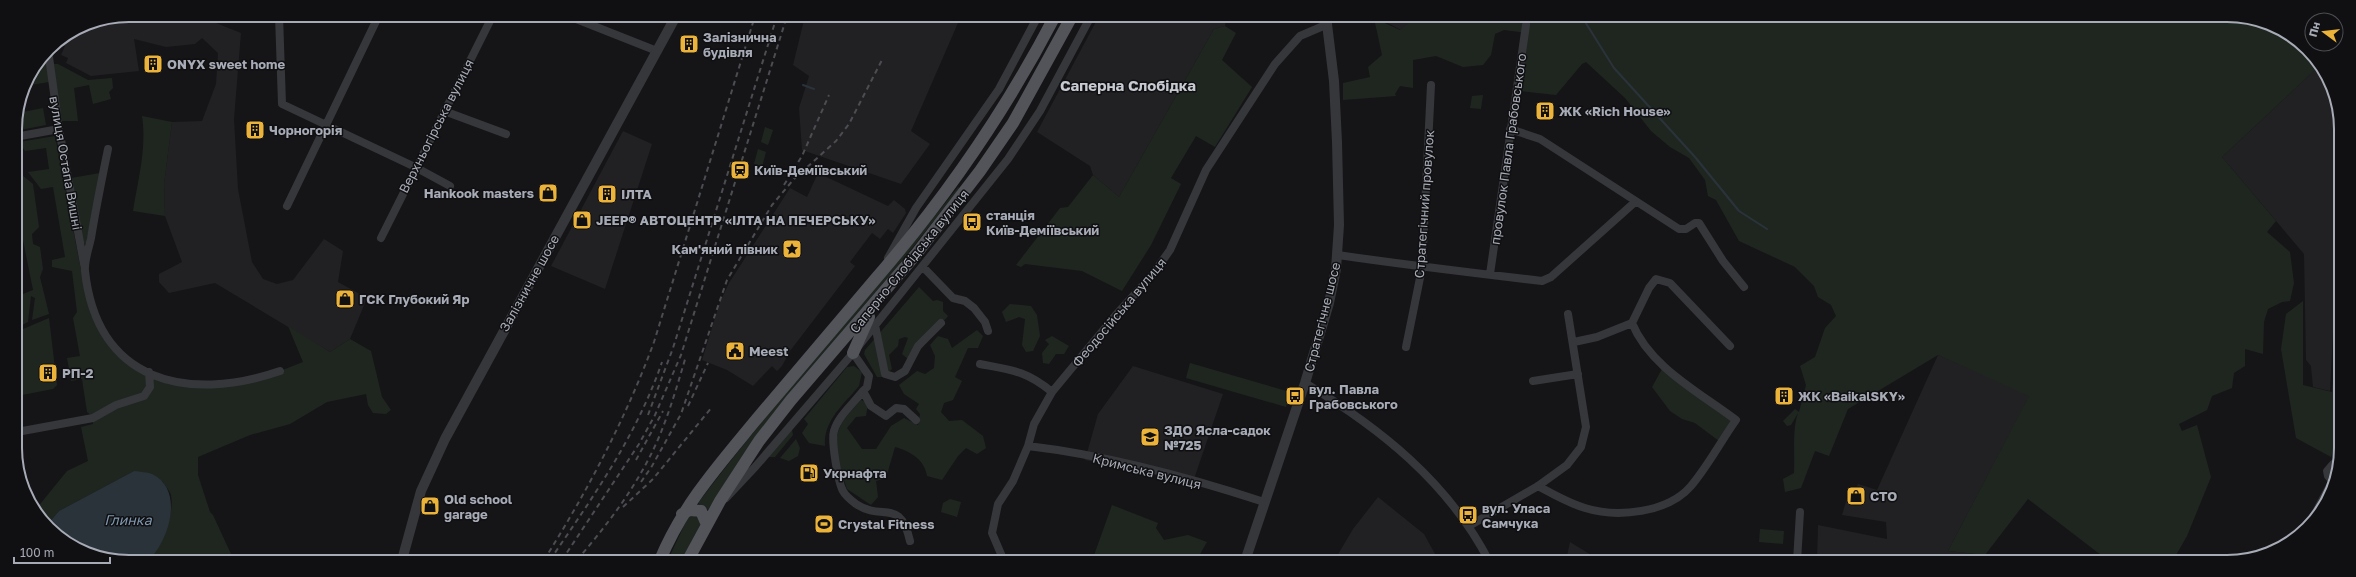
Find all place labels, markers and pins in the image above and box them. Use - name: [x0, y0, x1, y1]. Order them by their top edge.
- place label: Залізнична будівля: [703, 29, 777, 60]
- building icon: Залізнична будівля: [678, 33, 700, 55]
- building icon: ONYX sweet home: [142, 53, 164, 75]
- place label: ONYX sweet home: [167, 56, 285, 72]
- building icon: ЖК «Rich House»: [1534, 100, 1556, 122]
- place label: ЖК «Rich House»: [1559, 103, 1671, 119]
- building icon: Чорногорія: [244, 119, 266, 141]
- place label: Чорногорія: [269, 122, 342, 138]
- station icon: Київ-Деміївський: [729, 159, 751, 181]
- place label: Київ-Деміївський: [754, 162, 867, 178]
- shop icon: Hankook masters: [537, 182, 559, 204]
- building icon: ІЛТА: [596, 183, 618, 205]
- place label: Hankook masters: [424, 185, 534, 201]
- place label: ІЛТА: [621, 186, 652, 202]
- place label: станція Київ-Деміївський: [986, 207, 1099, 238]
- shop icon: JEEP® АВТОЦЕНТР «ІЛТА НА ПЕЧЕРСЬКУ»: [571, 209, 593, 231]
- bus stop icon: станція Київ-Деміївський: [961, 211, 983, 233]
- place label: JEEP® АВТОЦЕНТР «ІЛТА НА ПЕЧЕРСЬКУ»: [596, 212, 876, 228]
- place icon: Кам'яний півник: [781, 238, 803, 260]
- place label: Кам'яний півник: [672, 241, 778, 257]
- shop icon: ГСК Глубокий Яр: [334, 288, 356, 310]
- place label: ГСК Глубокий Яр: [359, 291, 469, 307]
- public building icon: Meest: [724, 340, 746, 362]
- place label: Meest: [749, 343, 788, 359]
- building icon: РП-2: [37, 362, 59, 384]
- place label: РП-2: [62, 365, 93, 381]
- place label: вул. Павла Грабовського: [1309, 381, 1398, 412]
- bus stop icon: вул. Павла Грабовського: [1284, 385, 1306, 407]
- building icon: ЖК «BaikalSKY»: [1773, 385, 1795, 407]
- place label: ЖК «BaikalSKY»: [1798, 388, 1905, 404]
- place label: ЗДО Ясла-садок №725: [1164, 422, 1271, 453]
- school or university icon: ЗДО Ясла-садок №725: [1139, 426, 1161, 448]
- fuel station icon: Укрнафта: [798, 462, 820, 484]
- place label: Укрнафта: [823, 465, 887, 481]
- shop icon: СТО: [1845, 485, 1867, 507]
- place label: СТО: [1870, 488, 1897, 504]
- place label: Old school garage: [444, 491, 513, 522]
- shop icon: Old school garage: [419, 495, 441, 517]
- place label: вул. Уласа Самчука: [1482, 500, 1551, 531]
- bus stop icon: вул. Уласа Самчука: [1457, 504, 1479, 526]
- sports icon: Crystal Fitness: [813, 513, 835, 535]
- place label: Crystal Fitness: [838, 516, 934, 532]

